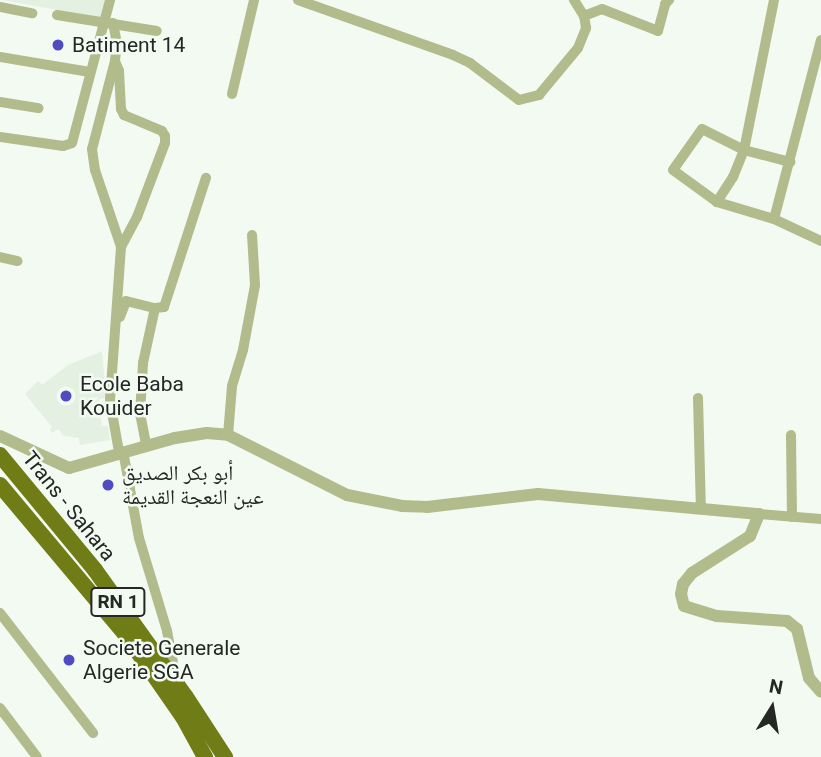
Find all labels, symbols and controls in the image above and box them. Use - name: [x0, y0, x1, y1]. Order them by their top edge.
- place label: Batiment 14: [72, 32, 185, 58]
- marker: Batiment 14: [50, 37, 66, 53]
- place label: Ecole Baba Kouider: [80, 371, 184, 421]
- marker: Ecole Baba Kouider: [58, 388, 74, 404]
- street label: Trans - Sahara: [17, 446, 121, 566]
- place label: أبو بكر الصديق عين النعجة القديمة: [122, 460, 264, 510]
- marker: أبو بكر الصديق عين النعجة القديمة: [100, 477, 116, 493]
- road number: RN 1: [90, 586, 146, 618]
- place label: Societe Generale Algerie SGA: [83, 635, 240, 685]
- marker: Societe Generale Algerie SGA: [61, 652, 77, 668]
- north arrow: [737, 673, 807, 743]
- text: N: [767, 674, 785, 699]

